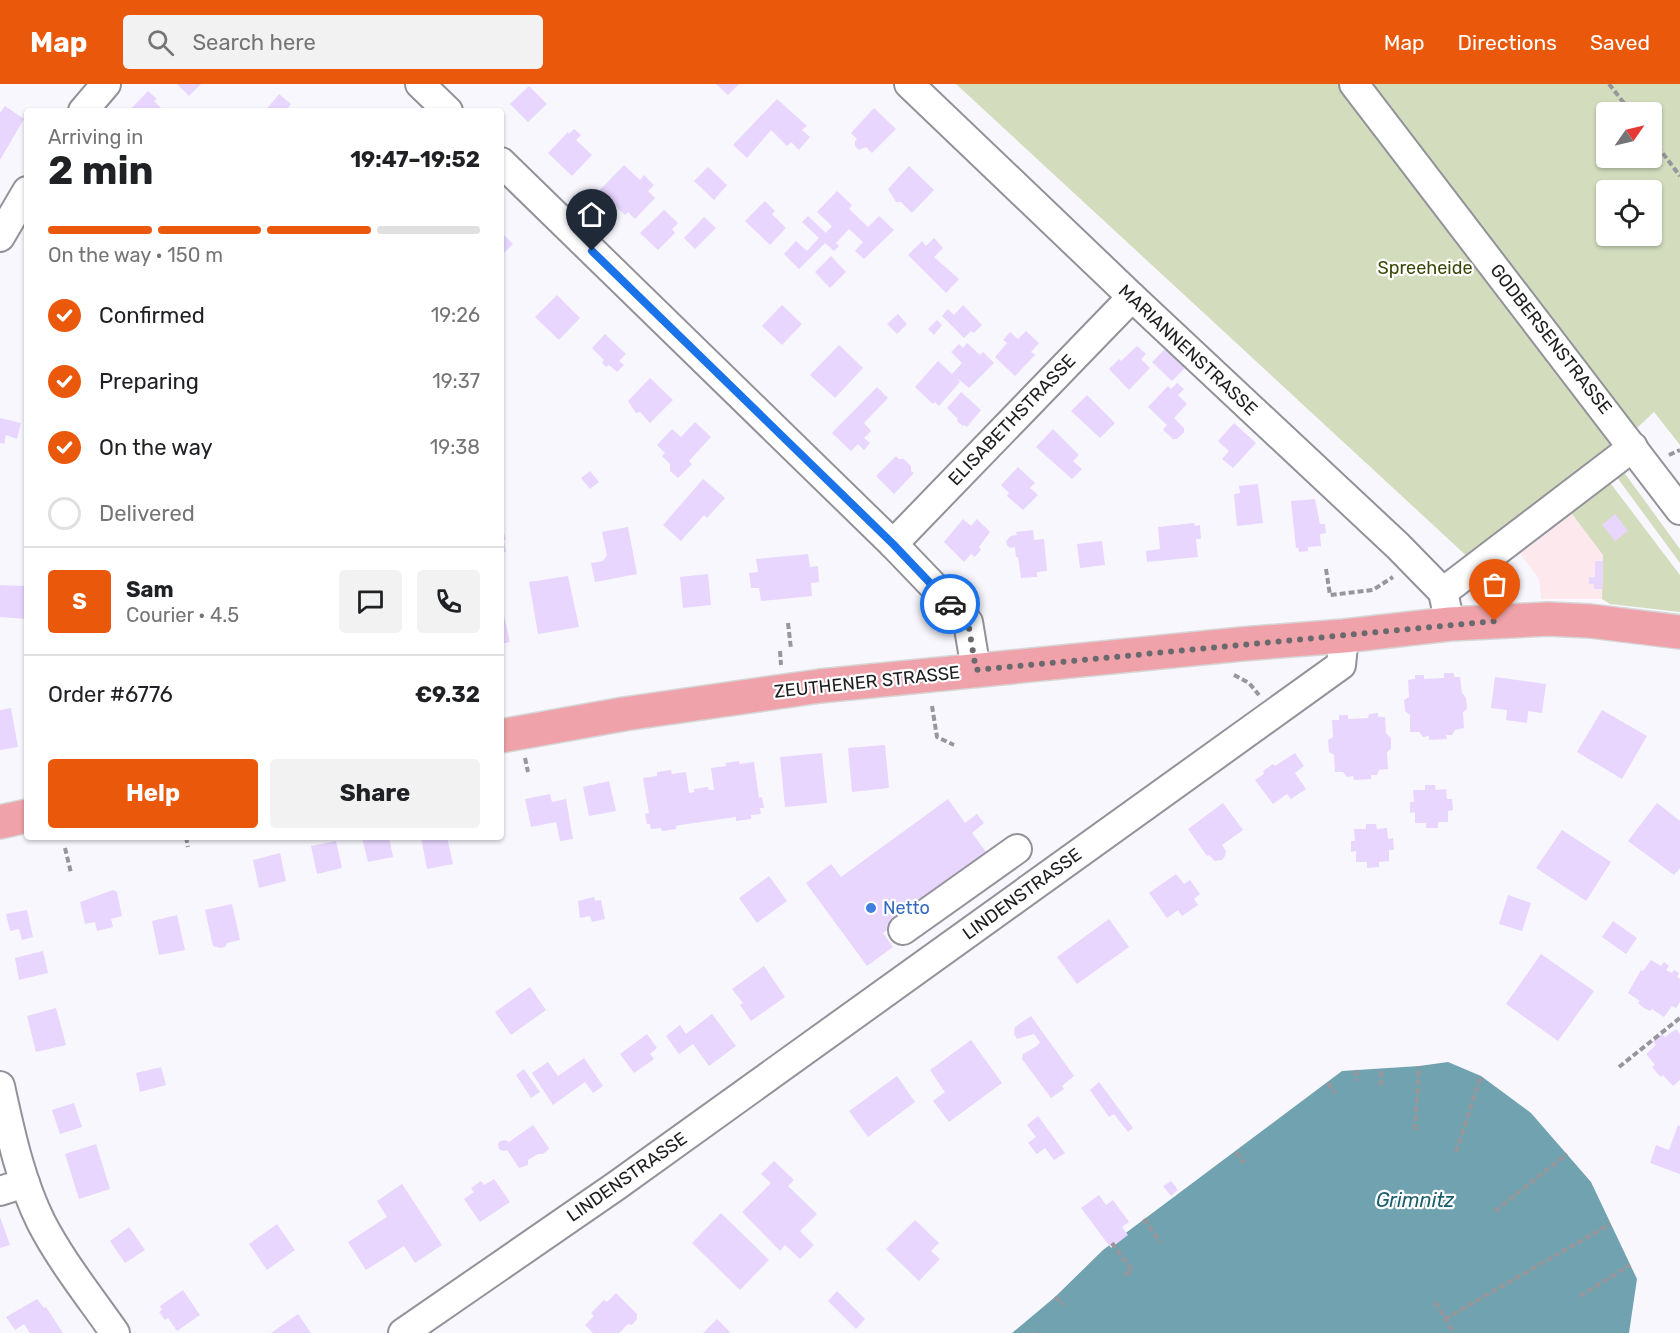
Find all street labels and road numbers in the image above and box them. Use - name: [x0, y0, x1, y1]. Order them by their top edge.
- street label: GODBERSENSTRASSE: [1485, 259, 1617, 419]
- street label: MARIANNENSTRASSE: [1114, 280, 1262, 420]
- street label: ELISABETHSTRASSE: [944, 350, 1080, 490]
- street label: ZEUTHENER STRASSE: [773, 661, 961, 703]
- street label: LINDENSTRASSE: [958, 843, 1086, 945]
- street label: LINDENSTRASSE: [563, 1127, 691, 1227]

